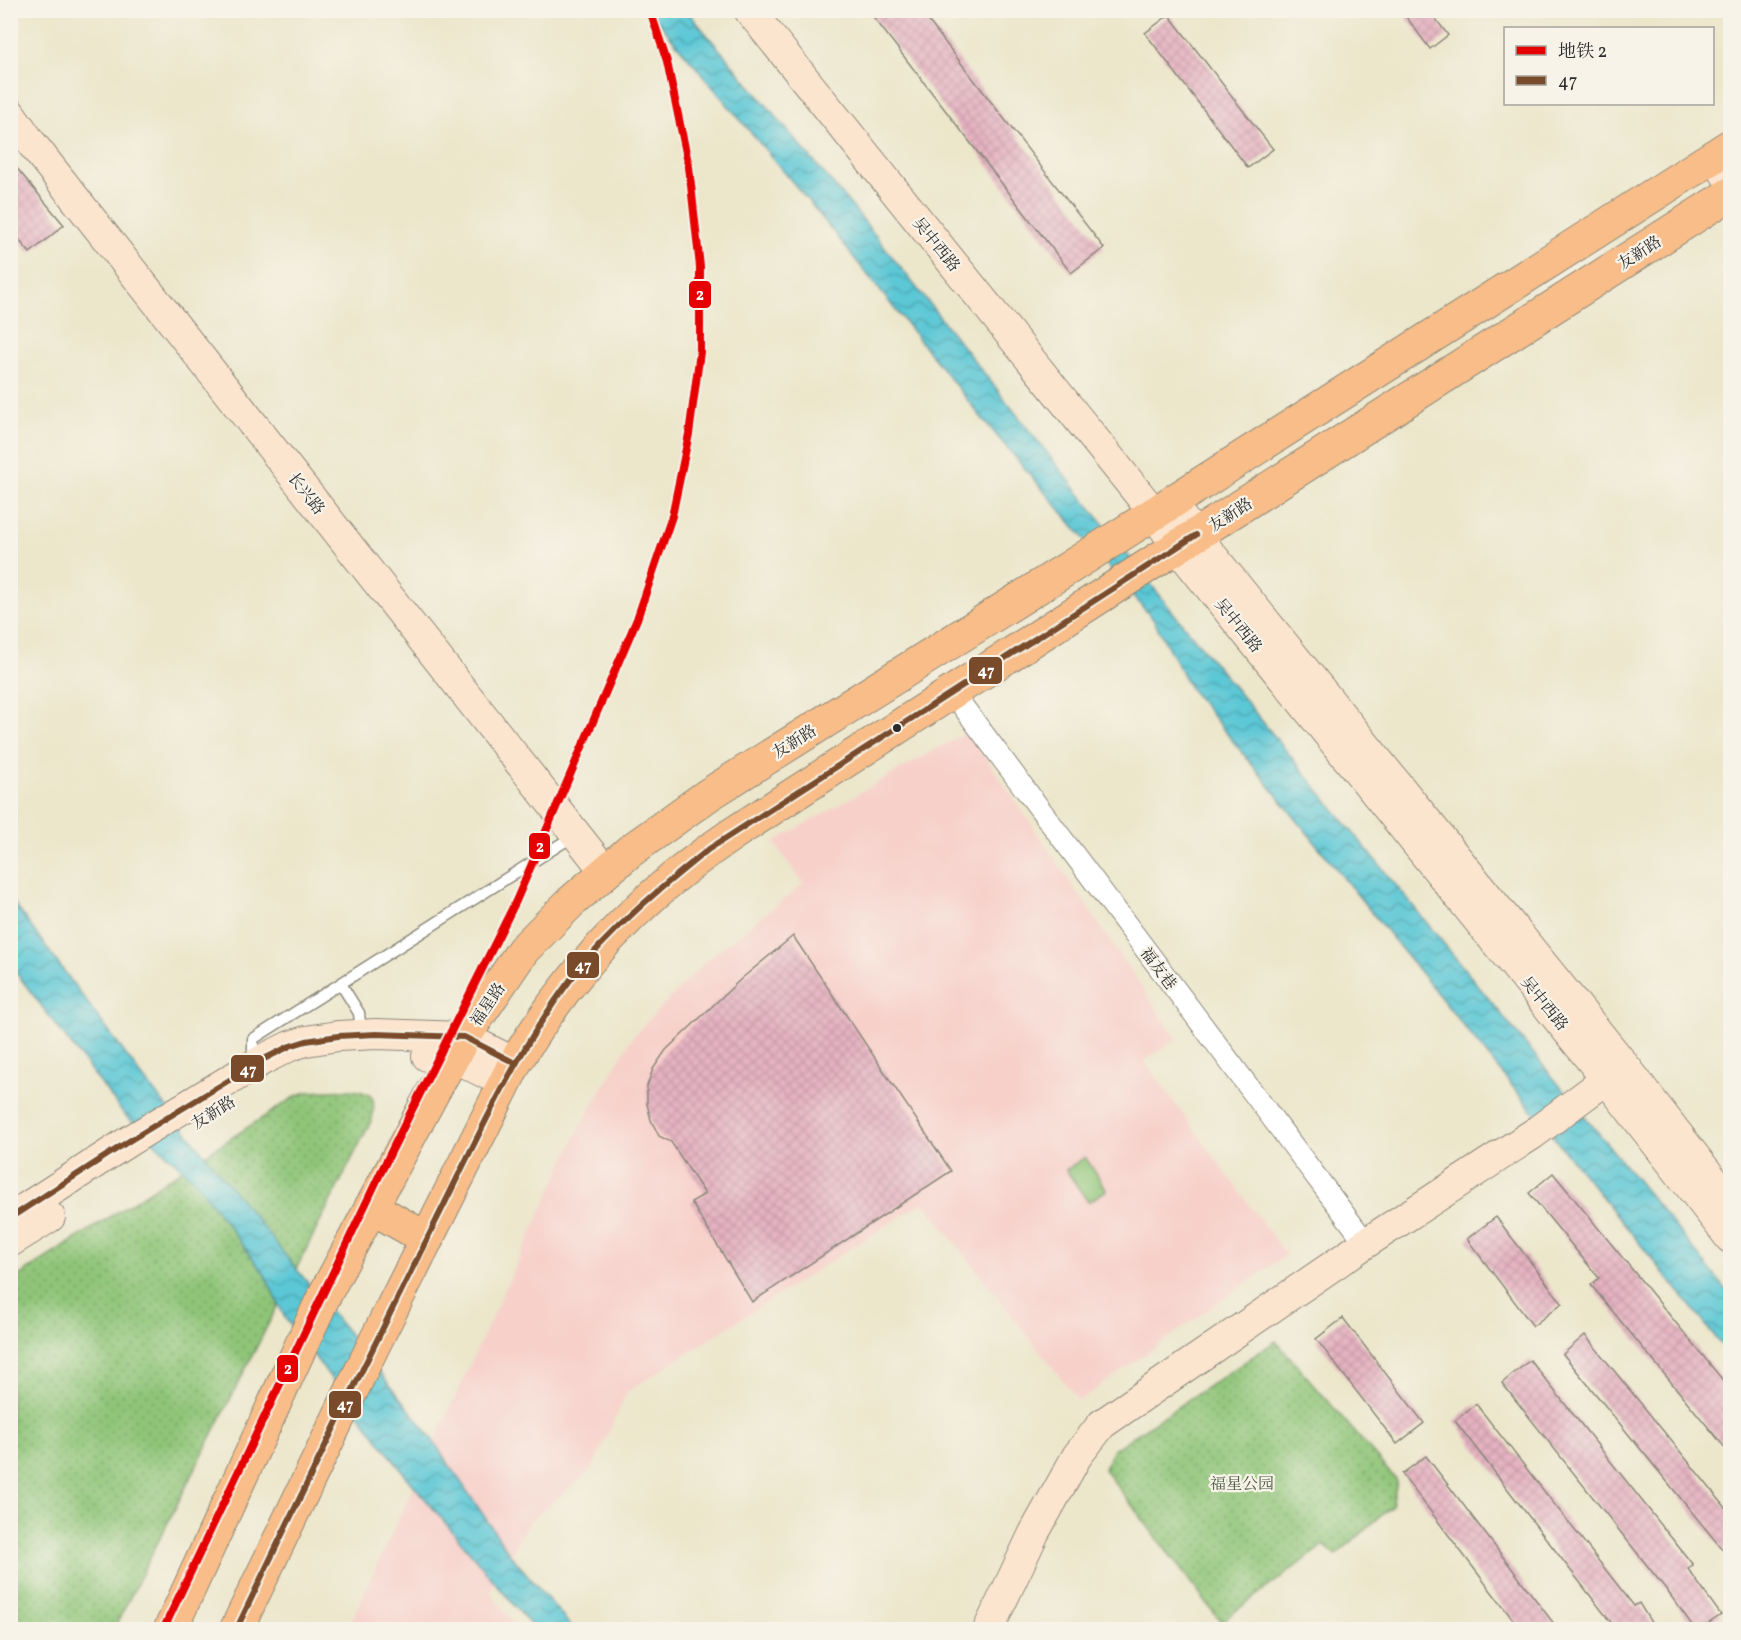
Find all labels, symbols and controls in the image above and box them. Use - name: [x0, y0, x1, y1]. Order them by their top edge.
- legend: [1504, 27, 1714, 105]
- text: 地铁 2: [1558, 40, 1607, 65]
- text: 47: [1558, 70, 1577, 95]
- street label: 吴中西路: [907, 213, 964, 277]
- street label: 友新路: [1614, 231, 1666, 276]
- line badge: 2: [688, 280, 712, 309]
- text: 2: [696, 285, 704, 307]
- street label: 长兴路: [282, 469, 329, 520]
- street label: 友新路: [1205, 493, 1257, 538]
- street label: 吴中西路: [1209, 594, 1266, 658]
- line badge: 47: [968, 656, 1003, 685]
- text: 47: [977, 661, 995, 683]
- street label: 友新路: [769, 721, 821, 765]
- unlabelled marker: [891, 722, 903, 734]
- line badge: 2: [528, 832, 551, 860]
- text: 2: [536, 837, 544, 859]
- street label: 福友巷: [1134, 943, 1181, 995]
- line badge: 47: [566, 951, 600, 979]
- text: 47: [574, 956, 592, 978]
- street label: 吴中西路: [1515, 972, 1572, 1036]
- street label: 福星路: [466, 979, 511, 1031]
- line badge: 47: [230, 1054, 265, 1083]
- text: 47: [239, 1060, 257, 1082]
- street label: 友新路: [188, 1092, 240, 1136]
- line badge: 2: [276, 1354, 299, 1383]
- text: 2: [284, 1359, 292, 1381]
- line badge: 47: [328, 1390, 362, 1419]
- text: 47: [336, 1395, 354, 1417]
- park label: 福星公园: [1210, 1474, 1274, 1496]

